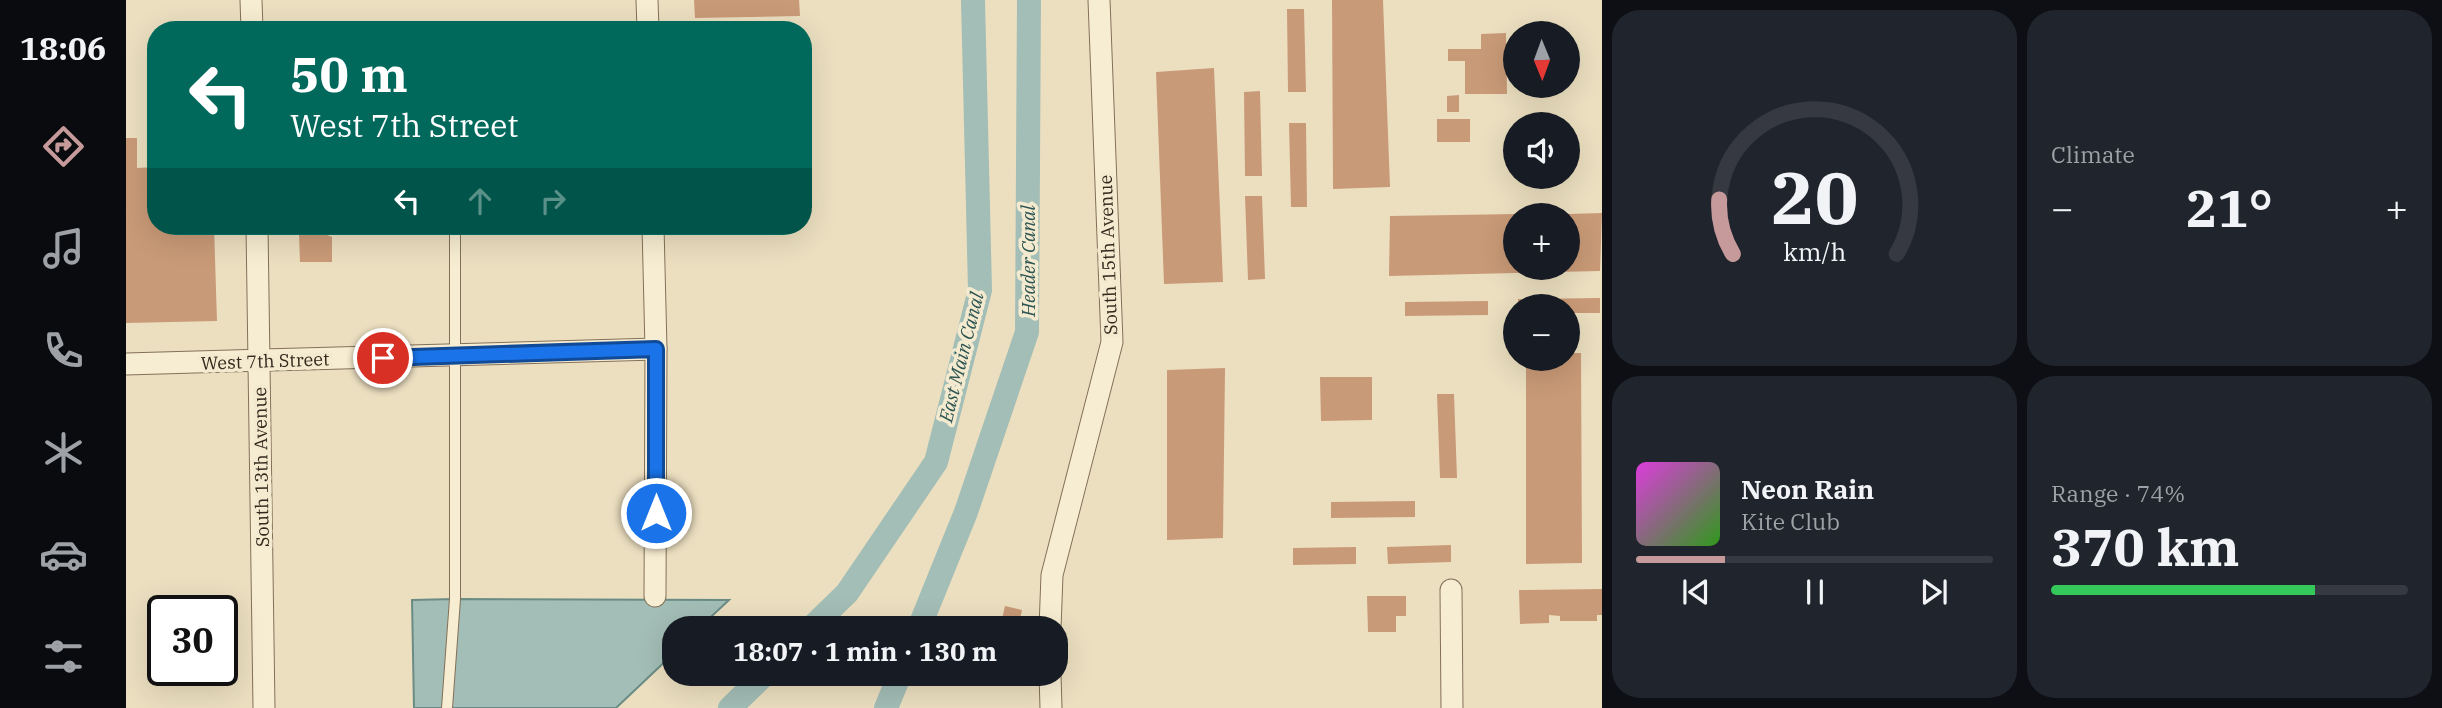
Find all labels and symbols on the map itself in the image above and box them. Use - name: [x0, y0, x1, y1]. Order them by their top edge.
- north arrow: [1503, 21, 1580, 98]
- street label: South 15th Avenue: [1094, 175, 1122, 335]
- water label: Header Canal: [1016, 205, 1040, 318]
- water label: East Main Canal: [933, 289, 989, 425]
- pin: [353, 328, 413, 388]
- street label: West 7th Street: [200, 347, 330, 375]
- street label: South 13th Avenue: [248, 387, 274, 547]
- position arrow: [619, 476, 693, 550]
- speed limit sign: 30: [147, 595, 238, 686]

